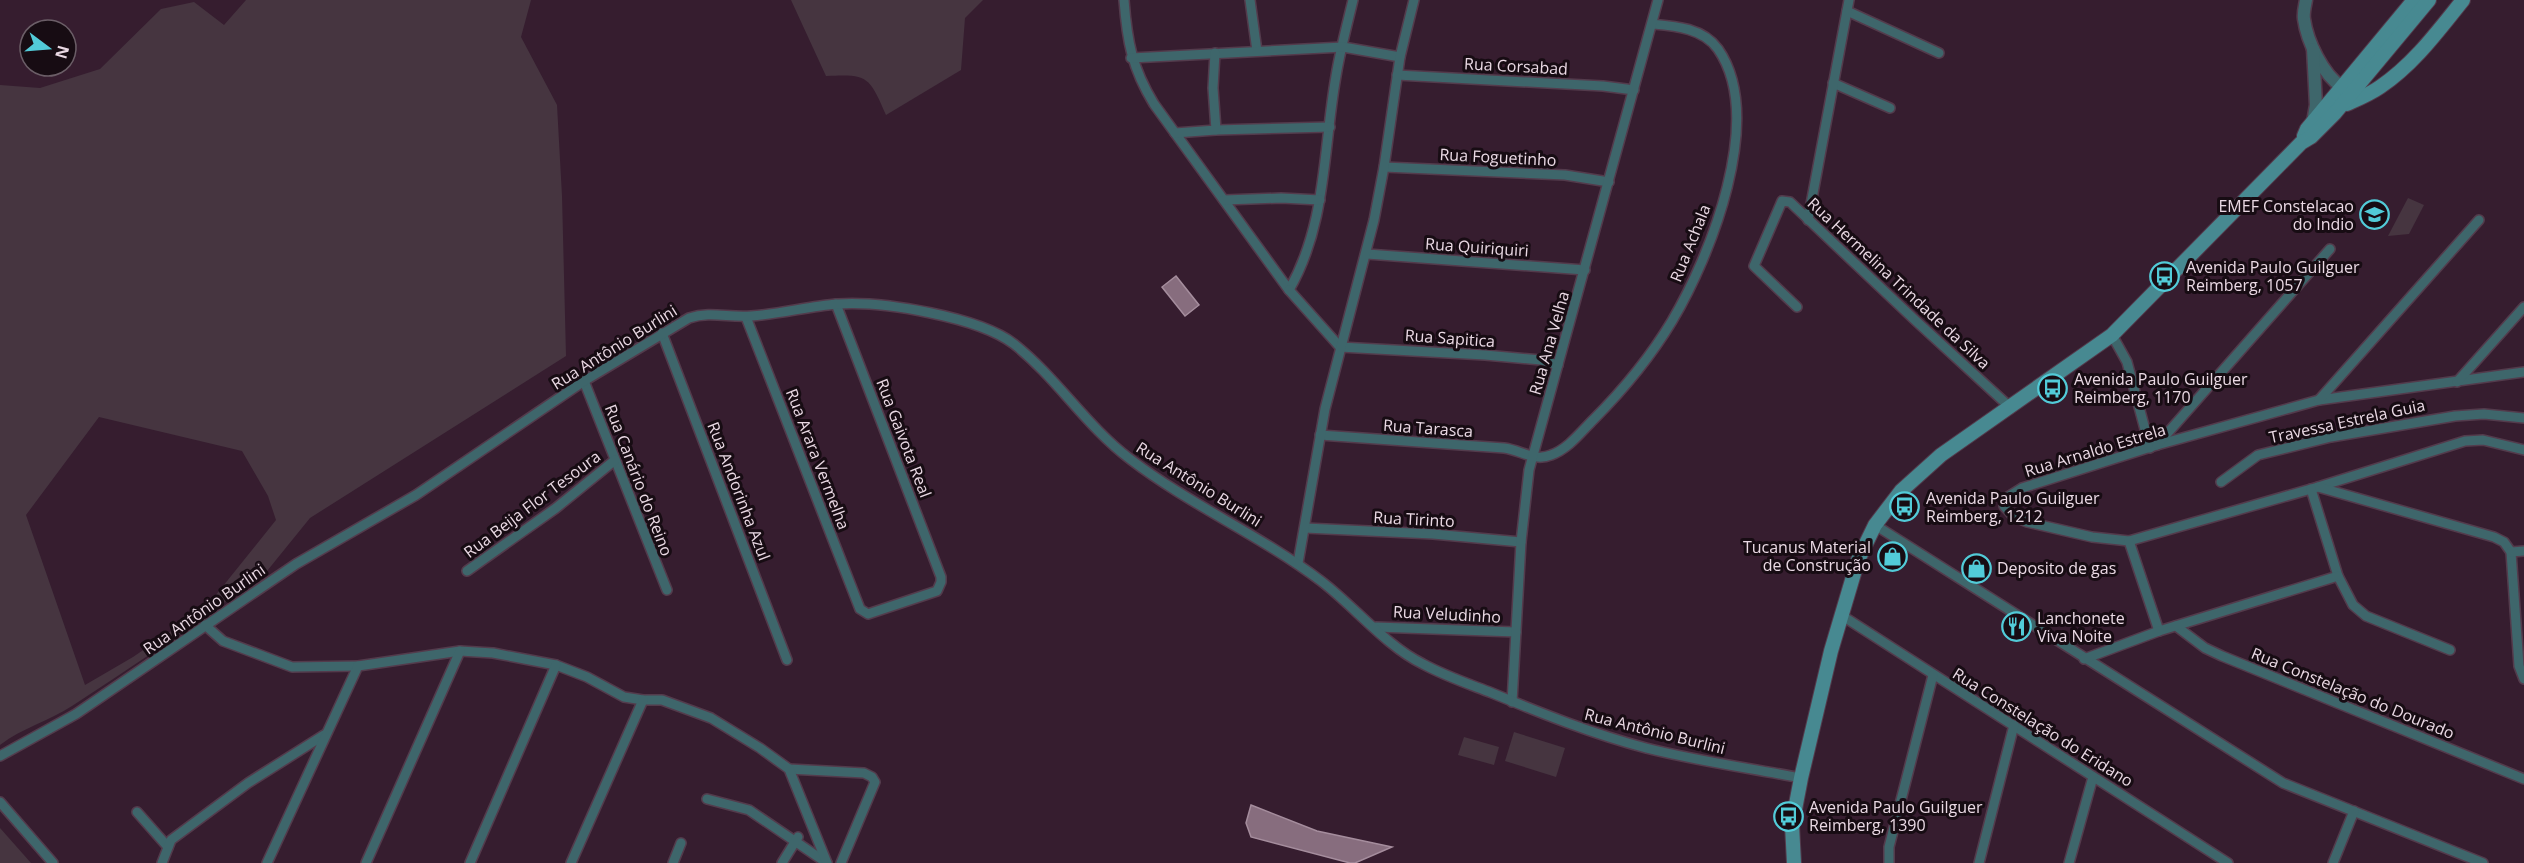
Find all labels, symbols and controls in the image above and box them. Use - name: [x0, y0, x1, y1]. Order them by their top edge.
- north arrow: [18, 18, 78, 78]
- text: N: [50, 43, 75, 61]
- street label: Rua Corsabad: [1464, 52, 1568, 80]
- street label: Rua Foguetinho: [1439, 143, 1557, 171]
- street label: Rua Hermelina Trindade da Silva: [1803, 192, 1995, 374]
- place label: EMEF Constelacao do Indio: [2218, 195, 2354, 235]
- school or university icon: EMEF Constelacao do Indio: [2359, 199, 2391, 231]
- street label: Rua Achala: [1664, 201, 1716, 285]
- street label: Rua Quiriquiri: [1424, 232, 1530, 262]
- place label: Avenida Paulo Guilguer Reimberg, 1057: [2186, 256, 2360, 296]
- bus stop icon: Avenida Paulo Guilguer Reimberg, 1057: [2149, 260, 2181, 292]
- street label: Rua Ana Velha: [1524, 289, 1574, 397]
- street label: Rua Antônio Burlini: [547, 299, 681, 395]
- street label: Rua Sapitica: [1404, 324, 1496, 352]
- place label: Avenida Paulo Guilguer Reimberg, 1170: [2074, 368, 2248, 408]
- bus stop icon: Avenida Paulo Guilguer Reimberg, 1170: [2037, 372, 2069, 404]
- street label: Rua Gaivota Real: [871, 375, 937, 501]
- street label: Rua Arara Vermelha: [781, 385, 855, 533]
- street label: Travessa Estrela Guia: [2267, 394, 2427, 448]
- street label: Rua Canário do Reino: [600, 401, 678, 559]
- street label: Rua Tarasca: [1382, 414, 1474, 442]
- street label: Rua Arnaldo Estrela: [2022, 418, 2168, 482]
- street label: Rua Andorinha Azul: [702, 419, 776, 563]
- street label: Rua Antônio Burlini: [1132, 436, 1266, 532]
- street label: Rua Beija Flor Tesoura: [459, 445, 605, 563]
- place label: Avenida Paulo Guilguer Reimberg, 1212: [1926, 487, 2100, 527]
- bus stop icon: Avenida Paulo Guilguer Reimberg, 1212: [1889, 491, 1921, 523]
- street label: Rua Tirinto: [1373, 506, 1455, 532]
- place label: Tucanus Material de Construção: [1743, 536, 1871, 576]
- shop icon: Tucanus Material de Construção: [1876, 540, 1908, 572]
- shop icon: Deposito de gas: [1960, 552, 1992, 584]
- place label: Deposito de gas: [1997, 557, 2116, 579]
- street label: Rua Antônio Burlini: [139, 559, 269, 659]
- street label: Rua Veludinho: [1392, 600, 1502, 628]
- place label: Lanchonete Viva Noite: [2037, 607, 2125, 647]
- restaurant icon: Lanchonete Viva Noite: [2000, 611, 2032, 643]
- street label: Rua Constelação do Dourado: [2248, 642, 2458, 744]
- street label: Rua Constelação do Eridano: [1949, 662, 2137, 792]
- street label: Rua Antônio Burlini: [1582, 703, 1728, 759]
- place label: Avenida Paulo Guilguer Reimberg, 1390: [1809, 796, 1983, 836]
- bus stop icon: Avenida Paulo Guilguer Reimberg, 1390: [1772, 800, 1804, 832]

